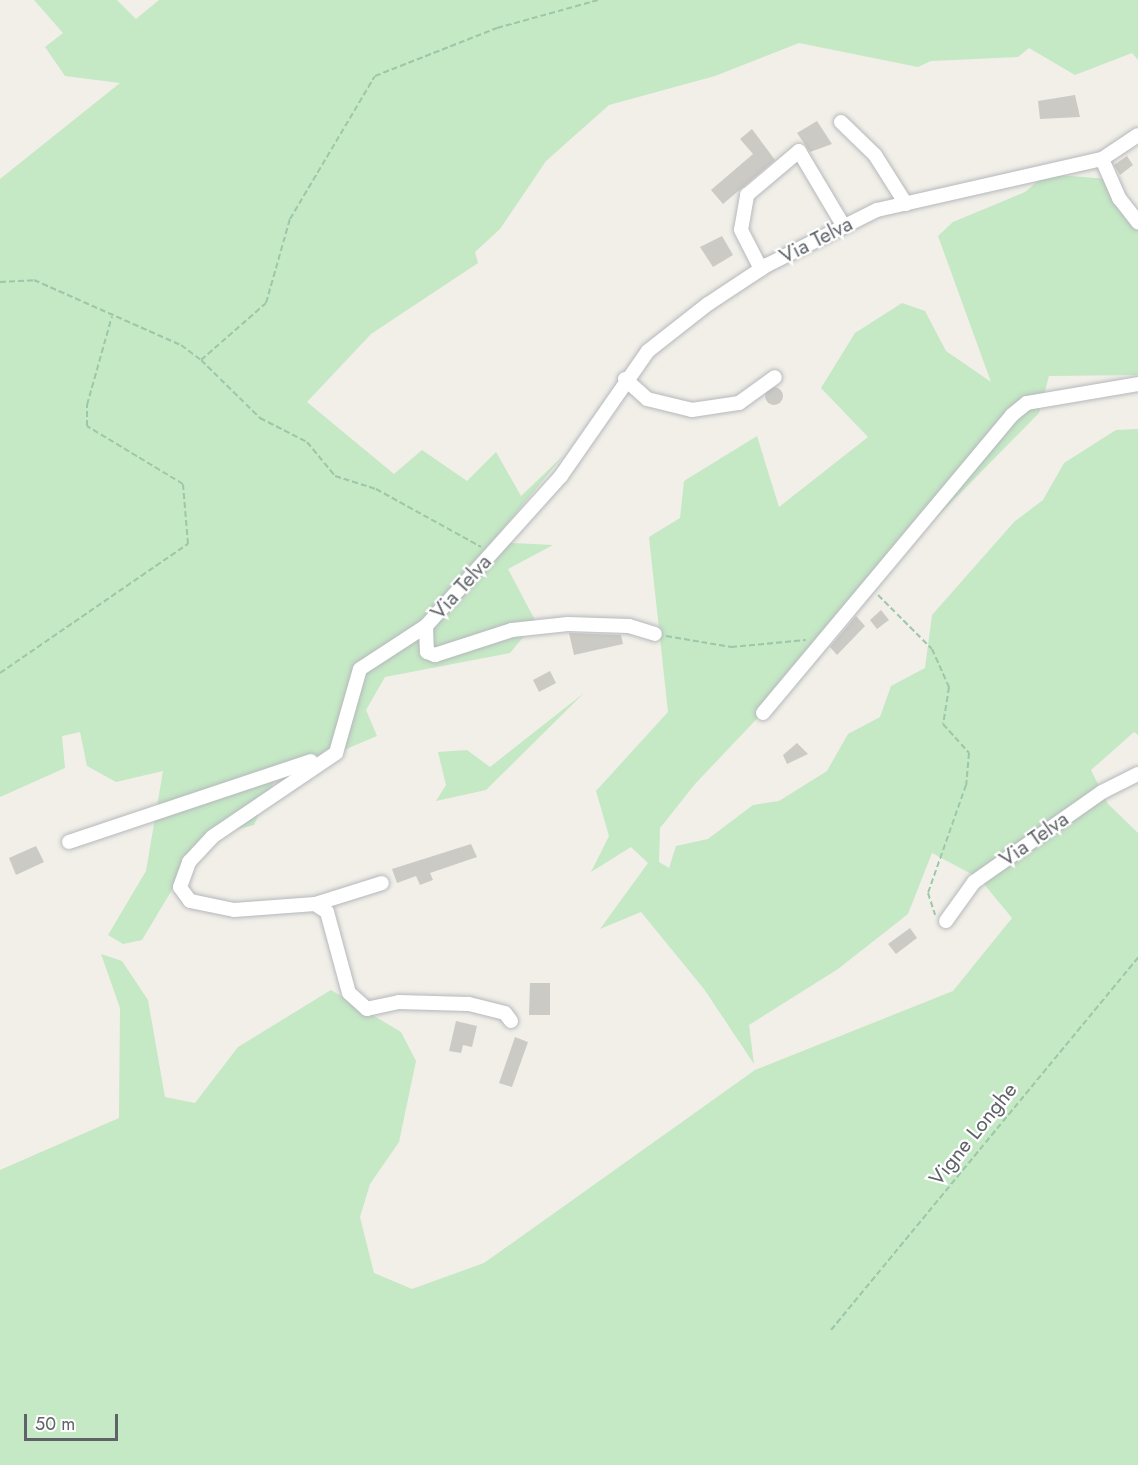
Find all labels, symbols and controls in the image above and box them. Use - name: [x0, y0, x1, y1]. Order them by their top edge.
- street label: Via Telva: [775, 211, 857, 269]
- street label: Via Telva: [425, 549, 497, 625]
- street label: Via Telva: [995, 806, 1073, 872]
- street label: Vigne Longhe: [924, 1077, 1022, 1191]
- scale bar: [27, 1402, 122, 1440]
- text: 50 m: [35, 1411, 75, 1437]

